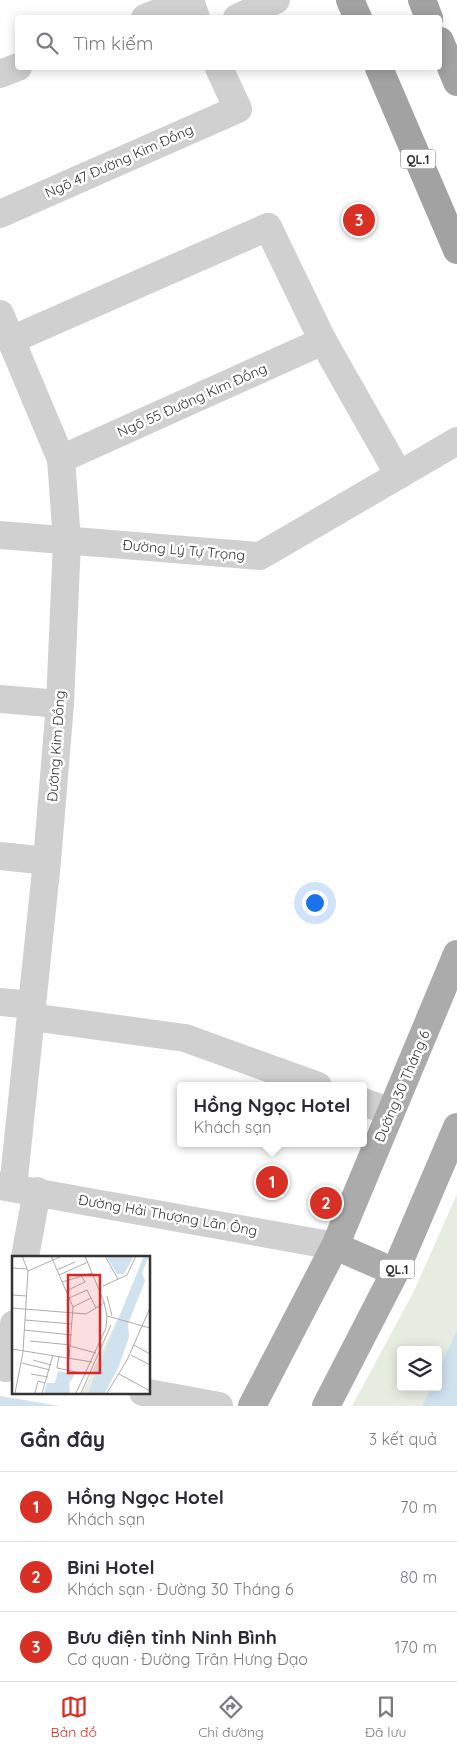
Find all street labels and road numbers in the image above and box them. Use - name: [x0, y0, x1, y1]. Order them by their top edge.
- street label: Ngõ 47 Đường Kim Đồng: [42, 120, 196, 202]
- road number: QL.1: [400, 150, 436, 168]
- street label: Ngõ 55 Đường Kim Đồng: [114, 359, 270, 441]
- street label: Đường Lý Tự Trọng: [122, 536, 246, 564]
- street label: Đường Kim Đồng: [43, 690, 69, 802]
- street label: Đường 30 Tháng 6: [370, 1027, 434, 1145]
- street label: Đường Hải Thượng Lãn Ông: [77, 1190, 259, 1240]
- road number: QL.1: [380, 1260, 414, 1278]

